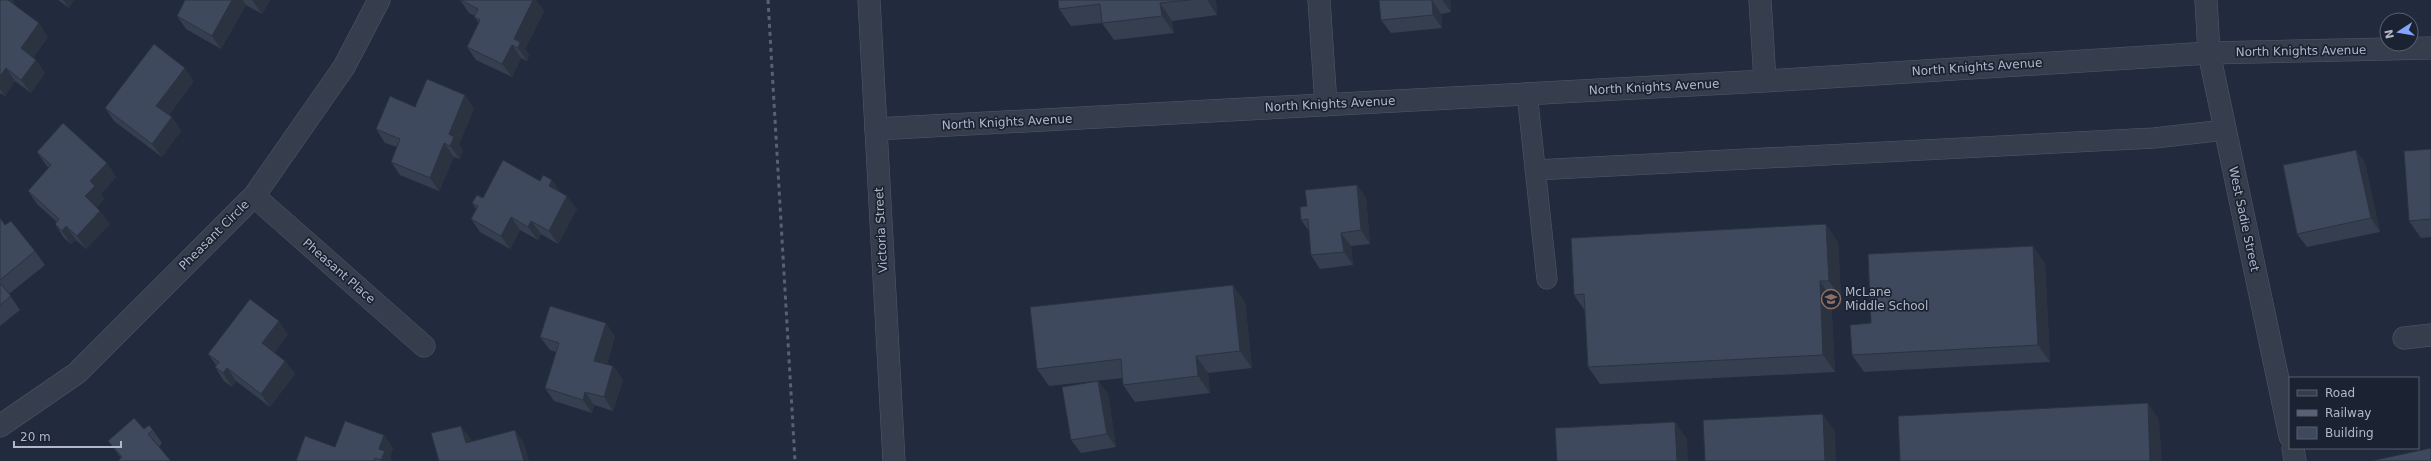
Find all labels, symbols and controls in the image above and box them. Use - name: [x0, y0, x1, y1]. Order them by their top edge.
- north arrow: [2379, 12, 2419, 52]
- text: N: [2382, 28, 2397, 40]
- street label: North Knights Avenue: [2236, 43, 2366, 59]
- street label: North Knights Avenue: [1911, 55, 2043, 79]
- street label: North Knights Avenue: [1588, 77, 1720, 97]
- street label: North Knights Avenue: [1264, 94, 1396, 114]
- street label: North Knights Avenue: [941, 112, 1073, 132]
- street label: West Sadie Street: [2226, 165, 2262, 273]
- street label: Victoria Street: [872, 186, 890, 273]
- street label: Pheasant Circle: [176, 197, 252, 273]
- street label: Pheasant Place: [300, 236, 378, 306]
- place label: McLane Middle School: [1845, 285, 1928, 313]
- school or university icon: McLane Middle School: [1820, 288, 1842, 310]
- legend: [2289, 377, 2419, 449]
- text: Road: [2325, 386, 2355, 400]
- text: Railway: [2325, 406, 2371, 420]
- scale bar: [14, 423, 121, 449]
- text: Building: [2325, 426, 2374, 440]
- text: 20 m: [20, 430, 51, 444]

